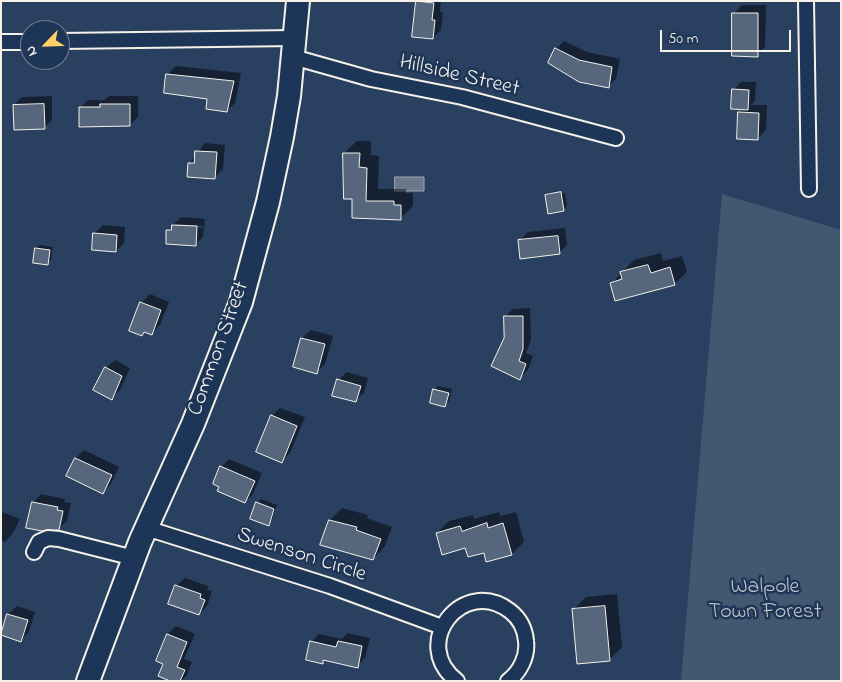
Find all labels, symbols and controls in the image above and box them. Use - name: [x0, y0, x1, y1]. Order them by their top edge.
- north arrow: [20, 20, 70, 70]
- scale bar: [662, 20, 793, 52]
- text: 50 m: [668, 28, 698, 50]
- text: N: [20, 42, 43, 59]
- street label: Hillside Street: [396, 50, 522, 104]
- street label: Common Street: [184, 278, 256, 420]
- street label: Swenson Circle: [233, 523, 369, 589]
- park label: Walpole Town Forest: [709, 575, 821, 626]

